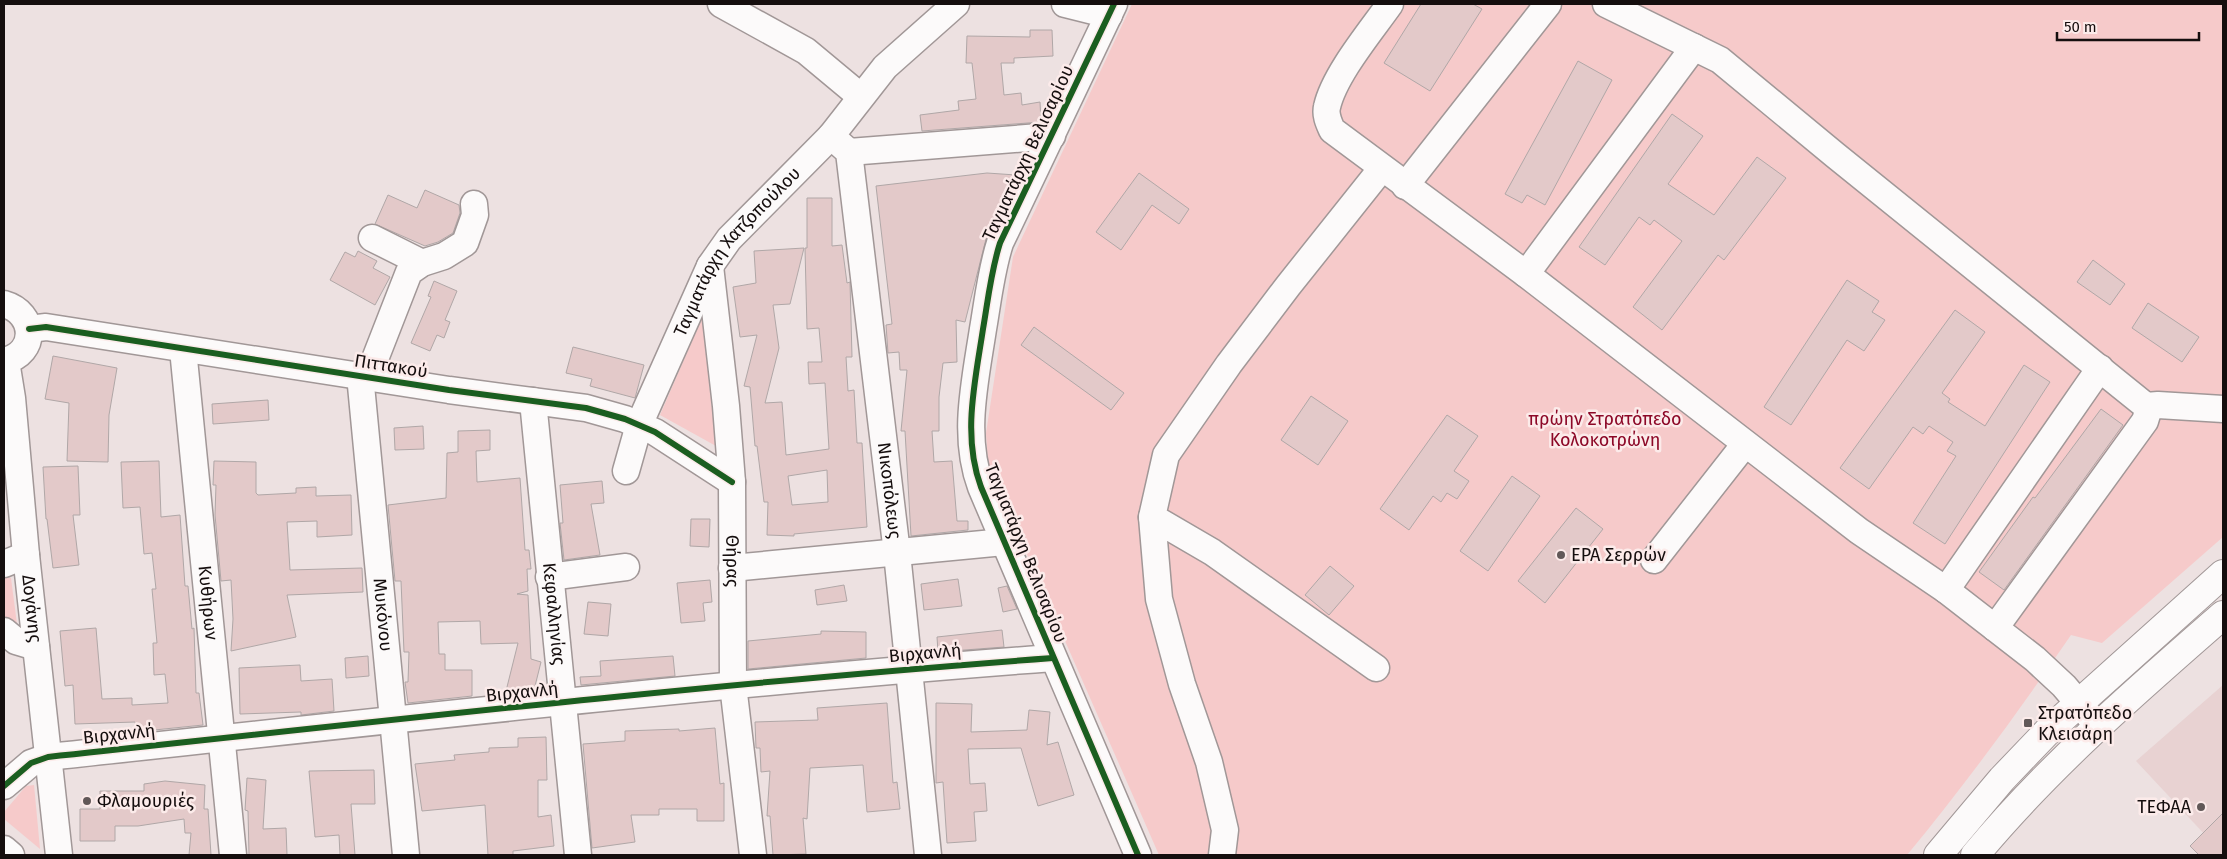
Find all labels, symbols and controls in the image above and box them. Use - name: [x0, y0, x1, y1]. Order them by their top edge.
- scale bar: [2057, 10, 2200, 42]
- text: 50 m: [2064, 18, 2097, 36]
- street label: Ταγματάρχη Βελισαρίου: [978, 62, 1078, 244]
- street label: Ταγματάρχη Χατζοπούλου: [669, 162, 805, 340]
- street label: Πιττακού: [353, 349, 429, 383]
- park label: πρώην Στρατόπεδο Κολοκοτρώνη: [1528, 408, 1682, 451]
- street label: Νικοπόλεως: [873, 441, 906, 541]
- street label: Ταγματάρχη Βελισαρίου: [980, 460, 1072, 646]
- street label: Θήρας: [721, 535, 744, 588]
- place label: ΕΡΑ Σερρών: [1571, 544, 1666, 566]
- marker: ΕΡΑ Σερρών: [1555, 549, 1567, 561]
- street label: Κεφαλληνίας: [538, 562, 570, 667]
- street label: Κυθήρων: [193, 564, 223, 641]
- street label: Δογάνης: [17, 574, 47, 644]
- street label: Μυκόνου: [369, 577, 397, 653]
- street label: Βιρχανλή: [888, 639, 962, 667]
- street label: Βιρχανλή: [485, 677, 559, 707]
- place label: Στρατόπεδο Κλεισάρη: [2038, 702, 2132, 745]
- marker: Στρατόπεδο Κλεισάρη: [2022, 717, 2034, 729]
- street label: Βιρχανλή: [82, 719, 156, 749]
- place label: Φλαμουριές: [97, 790, 195, 812]
- marker: Φλαμουριές: [81, 795, 93, 807]
- place label: ΤΕΦΑΑ: [2137, 796, 2192, 818]
- marker: ΤΕΦΑΑ: [2195, 801, 2207, 813]

